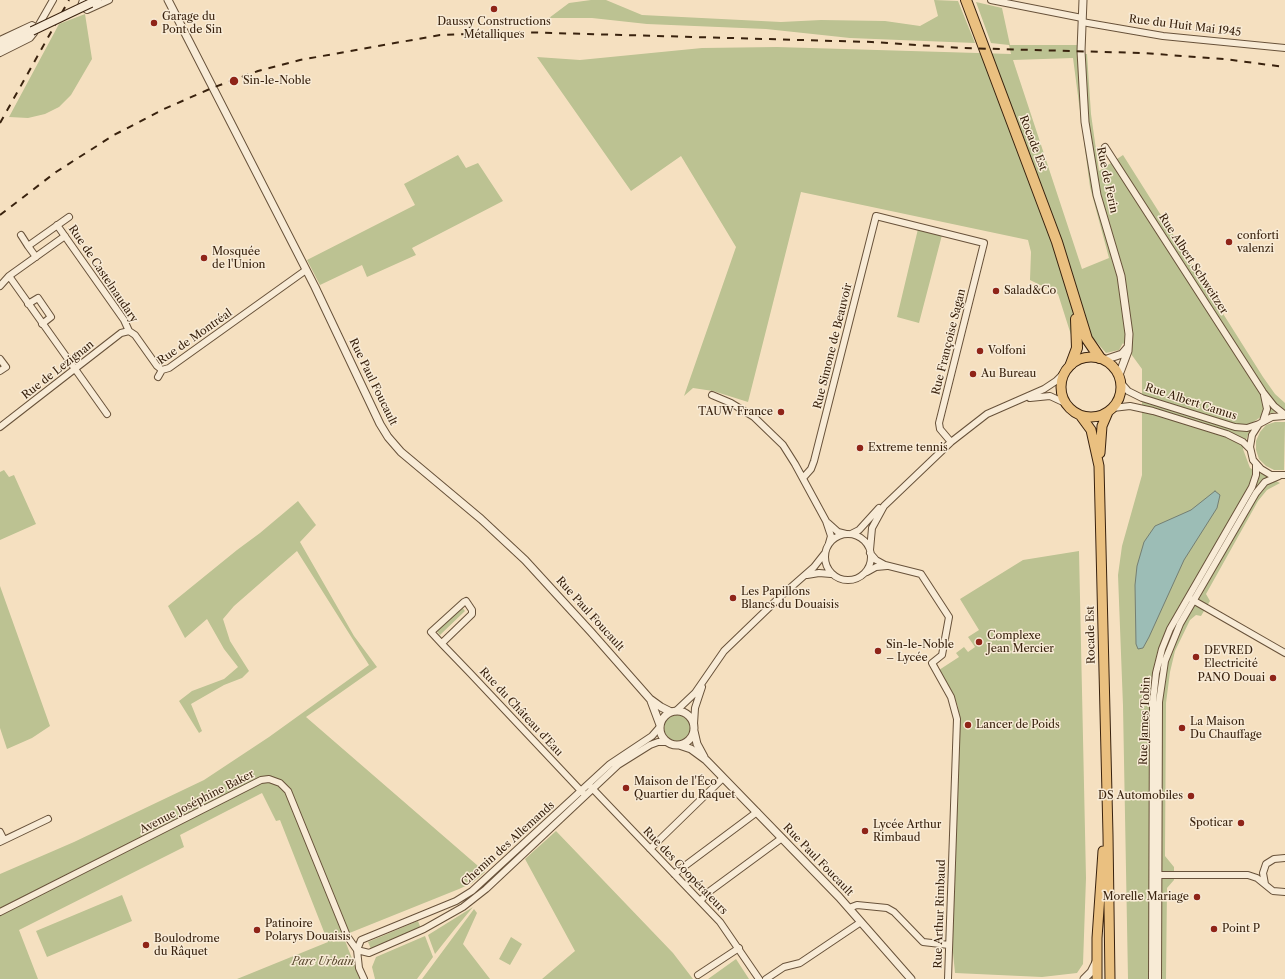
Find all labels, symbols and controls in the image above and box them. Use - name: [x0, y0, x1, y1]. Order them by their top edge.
- marker: Daussy Constructions Métalliques: [489, 4, 499, 14]
- place label: Garage du Pont de Sin: [162, 10, 222, 36]
- street label: Rue du Huit Mai 1945: [1128, 13, 1242, 39]
- place label: Daussy Constructions Métalliques: [437, 15, 551, 41]
- marker: Garage du Pont de Sin: [149, 18, 159, 28]
- place label: Sin-le-Noble: [243, 74, 311, 88]
- marker: Sin-le-Noble: [228, 75, 240, 87]
- street label: Rocade Est: [1016, 113, 1050, 173]
- street label: Rue de Ferin: [1094, 146, 1120, 214]
- street label: Rue Albert Schweitzer: [1156, 211, 1230, 317]
- street label: Rue de Castelnaudary: [65, 223, 141, 325]
- place label: conforti valenzi: [1237, 229, 1279, 255]
- marker: conforti valenzi: [1224, 237, 1234, 247]
- place label: Mosquée de l'Union: [212, 245, 266, 271]
- marker: Mosquée de l'Union: [199, 253, 209, 263]
- street label: Rue Simone de Beauvoir: [811, 282, 855, 410]
- place label: Salad&Co: [1004, 284, 1056, 298]
- marker: Salad&Co: [991, 286, 1001, 296]
- street label: Rue Françoise Sagan: [929, 288, 969, 396]
- street label: Rue de Montréal: [155, 306, 235, 368]
- street label: Rue Paul Foucault: [346, 336, 400, 428]
- street label: Rue de Lezignan: [19, 338, 97, 402]
- place label: Volfoni: [988, 344, 1026, 358]
- marker: Volfoni: [975, 346, 985, 356]
- place label: Au Bureau: [981, 367, 1036, 381]
- marker: Au Bureau: [968, 369, 978, 379]
- street label: Rue Albert Camus: [1143, 381, 1239, 423]
- place label: TAUW France: [698, 405, 773, 419]
- marker: TAUW France: [776, 407, 786, 417]
- place label: Extreme tennis: [868, 441, 948, 455]
- marker: Extreme tennis: [855, 443, 865, 453]
- street label: Rue Paul Foucault: [553, 574, 627, 654]
- place label: Les Papillons Blancs du Douaisis: [741, 585, 839, 611]
- marker: Les Papillons Blancs du Douaisis: [728, 593, 738, 603]
- street label: Rocade Est: [1084, 606, 1098, 664]
- place label: Complexe Jean Mercier: [987, 629, 1054, 655]
- marker: Complexe Jean Mercier: [974, 637, 984, 647]
- place label: Sin-le-Noble – Lycée: [886, 638, 954, 664]
- place label: DEVRED Electricité: [1204, 644, 1258, 670]
- marker: Sin-le-Noble – Lycée: [873, 646, 883, 656]
- marker: DEVRED Electricité: [1191, 652, 1201, 662]
- street label: Rue du Château d'Eau: [477, 665, 565, 759]
- place label: PANO Douai: [1198, 671, 1265, 685]
- marker: PANO Douai: [1268, 673, 1278, 683]
- street label: Rue James Tobin: [1137, 677, 1153, 765]
- place label: La Maison Du Chauffage: [1190, 715, 1262, 741]
- place label: Lancer de Poids: [976, 718, 1060, 732]
- marker: Lancer de Poids: [963, 720, 973, 730]
- marker: La Maison Du Chauffage: [1177, 723, 1187, 733]
- street label: Avenue Joséphine Baker: [138, 767, 256, 837]
- place label: Maison de l'Éco Quartier du Raquet: [634, 775, 735, 801]
- marker: Maison de l'Éco Quartier du Raquet: [621, 783, 631, 793]
- place label: DS Automobiles: [1098, 789, 1183, 803]
- marker: DS Automobiles: [1186, 791, 1196, 801]
- street label: Chemin des Allemands: [459, 799, 557, 889]
- place label: Spoticar: [1189, 816, 1233, 830]
- place label: Lycée Arthur Rimbaud: [873, 818, 941, 844]
- marker: Spoticar: [1236, 818, 1246, 828]
- street label: Rue Paul Foucault: [780, 821, 856, 899]
- street label: Rue des Coopérateurs: [640, 825, 730, 917]
- marker: Lycée Arthur Rimbaud: [860, 826, 870, 836]
- street label: Rue Arthur Rimbaud: [931, 859, 949, 969]
- place label: Morelle Mariage: [1103, 890, 1189, 904]
- marker: Morelle Mariage: [1192, 892, 1202, 902]
- place label: Patinoire Polarys Douaisis: [265, 917, 351, 943]
- place label: Point P: [1222, 922, 1260, 936]
- marker: Point P: [1209, 924, 1219, 934]
- marker: Patinoire Polarys Douaisis: [252, 925, 262, 935]
- place label: Boulodrome du Râquet: [154, 932, 220, 958]
- marker: Boulodrome du Râquet: [141, 940, 151, 950]
- park label: Parc Urbain: [292, 955, 354, 969]

